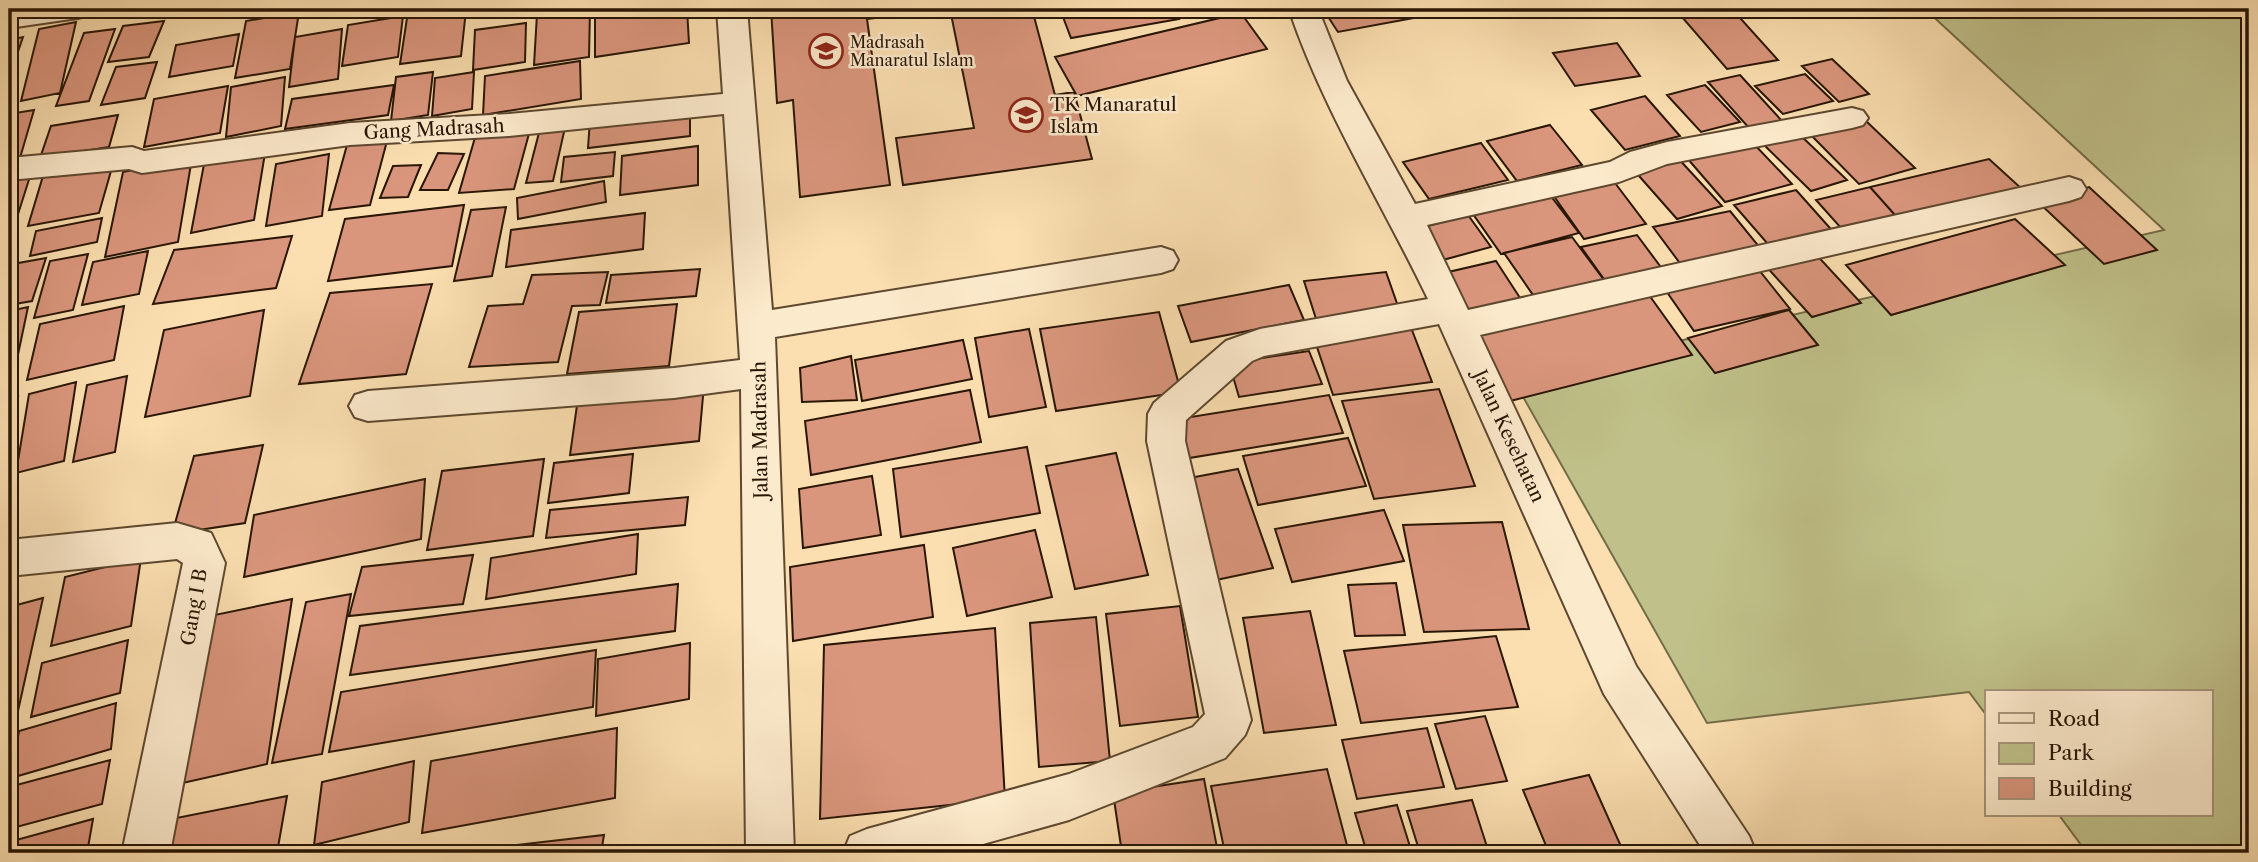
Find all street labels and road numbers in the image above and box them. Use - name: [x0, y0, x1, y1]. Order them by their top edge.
- street label: Gang Madrasah: [363, 114, 505, 144]
- street label: Jalan Madrasah: [747, 361, 773, 502]
- street label: Jalan Kesehatan: [1467, 363, 1550, 506]
- street label: Gang I B: [176, 567, 212, 647]

